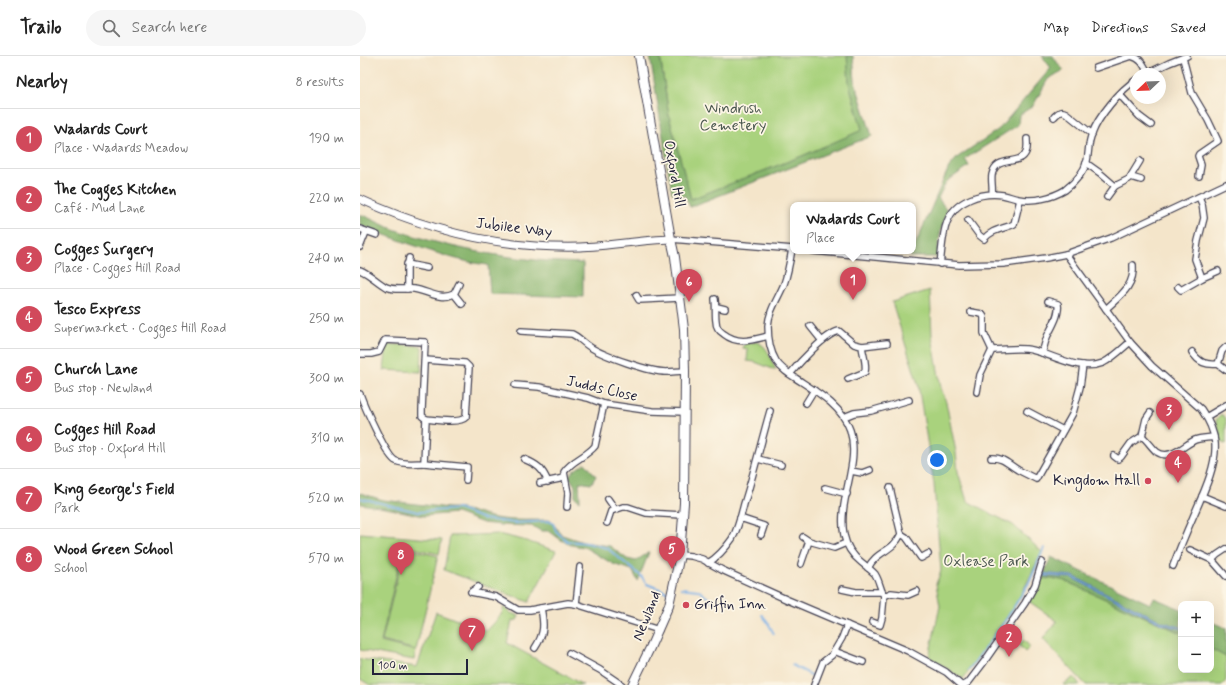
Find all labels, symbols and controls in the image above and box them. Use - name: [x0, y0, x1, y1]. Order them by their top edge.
- search box: [86, 10, 366, 46]
- text: Trailo: [20, 15, 62, 40]
- icon: search: [100, 17, 122, 39]
- text: Search here: [132, 18, 207, 38]
- text: Map: [1043, 19, 1069, 37]
- text: Directions: [1091, 19, 1149, 37]
- text: Saved: [1171, 19, 1206, 37]
- north arrow: [1130, 68, 1166, 104]
- text: Nearby: [16, 71, 68, 93]
- text: 8 results: [296, 74, 344, 91]
- park label: Windrush Cemetery: [700, 99, 767, 136]
- text: Wadards Court: [54, 120, 148, 140]
- text: 1: [26, 130, 32, 147]
- text: 190 m: [309, 130, 344, 147]
- street label: Oxford Hill: [656, 139, 690, 210]
- text: Place · Wadards Meadow: [54, 140, 188, 157]
- text: The Cogges Kitchen: [54, 180, 176, 200]
- text: 2: [26, 190, 32, 207]
- text: 220 m: [309, 190, 344, 207]
- text: Café · Mud Lane: [54, 200, 145, 217]
- popup: [790, 202, 916, 254]
- text: Wadards Court: [806, 210, 900, 230]
- street label: Jubilee Way: [475, 213, 554, 243]
- text: Place: [806, 230, 835, 247]
- text: Cogges Surgery: [54, 240, 153, 260]
- text: 3: [26, 250, 32, 267]
- text: 240 m: [308, 250, 344, 267]
- text: Place · Cogges Hill Road: [54, 260, 181, 277]
- pin: 1: [840, 267, 866, 300]
- pin: 6: [676, 269, 702, 302]
- text: Tesco Express: [54, 300, 141, 320]
- text: 4: [25, 310, 33, 327]
- text: 250 m: [309, 310, 344, 327]
- text: Supermarket · Cogges Hill Road: [54, 320, 226, 337]
- text: Church Lane: [54, 360, 138, 380]
- text: 5: [25, 370, 33, 387]
- text: 300 m: [309, 370, 344, 387]
- street label: Judds Close: [564, 371, 640, 407]
- text: Bus stop · Newland: [54, 380, 152, 397]
- pin: 3: [1156, 397, 1182, 430]
- text: Cogges Hill Road: [54, 420, 156, 440]
- text: 6: [26, 430, 32, 447]
- text: 310 m: [311, 430, 344, 447]
- text: Bus stop · Oxford Hill: [54, 440, 166, 457]
- your location: [927, 450, 947, 470]
- pin: 4: [1165, 450, 1191, 483]
- place label: Kingdom Hall: [1053, 471, 1140, 492]
- marker: Kingdom Hall: [1143, 476, 1153, 486]
- text: King George's Field: [54, 480, 174, 500]
- text: 7: [25, 490, 33, 507]
- text: 520 m: [308, 490, 344, 507]
- text: Park: [54, 500, 80, 517]
- pin: 5: [659, 536, 685, 569]
- text: Wood Green School: [54, 540, 173, 560]
- pin: 8: [388, 542, 414, 575]
- text: 8: [25, 550, 33, 567]
- text: 570 m: [308, 550, 344, 567]
- park label: Oxlease Park: [943, 552, 1029, 572]
- text: School: [54, 560, 88, 577]
- street label: Newland: [628, 588, 666, 644]
- place label: Griffin Inn: [694, 595, 766, 615]
- marker: Griffin Inn: [681, 600, 691, 610]
- map controls: [1178, 601, 1214, 673]
- button: +: [1178, 601, 1214, 637]
- pin: 7: [459, 618, 485, 651]
- pin: 2: [996, 624, 1022, 657]
- button: −: [1178, 637, 1214, 673]
- scale bar: [372, 657, 468, 676]
- text: 100 m: [378, 659, 408, 673]

